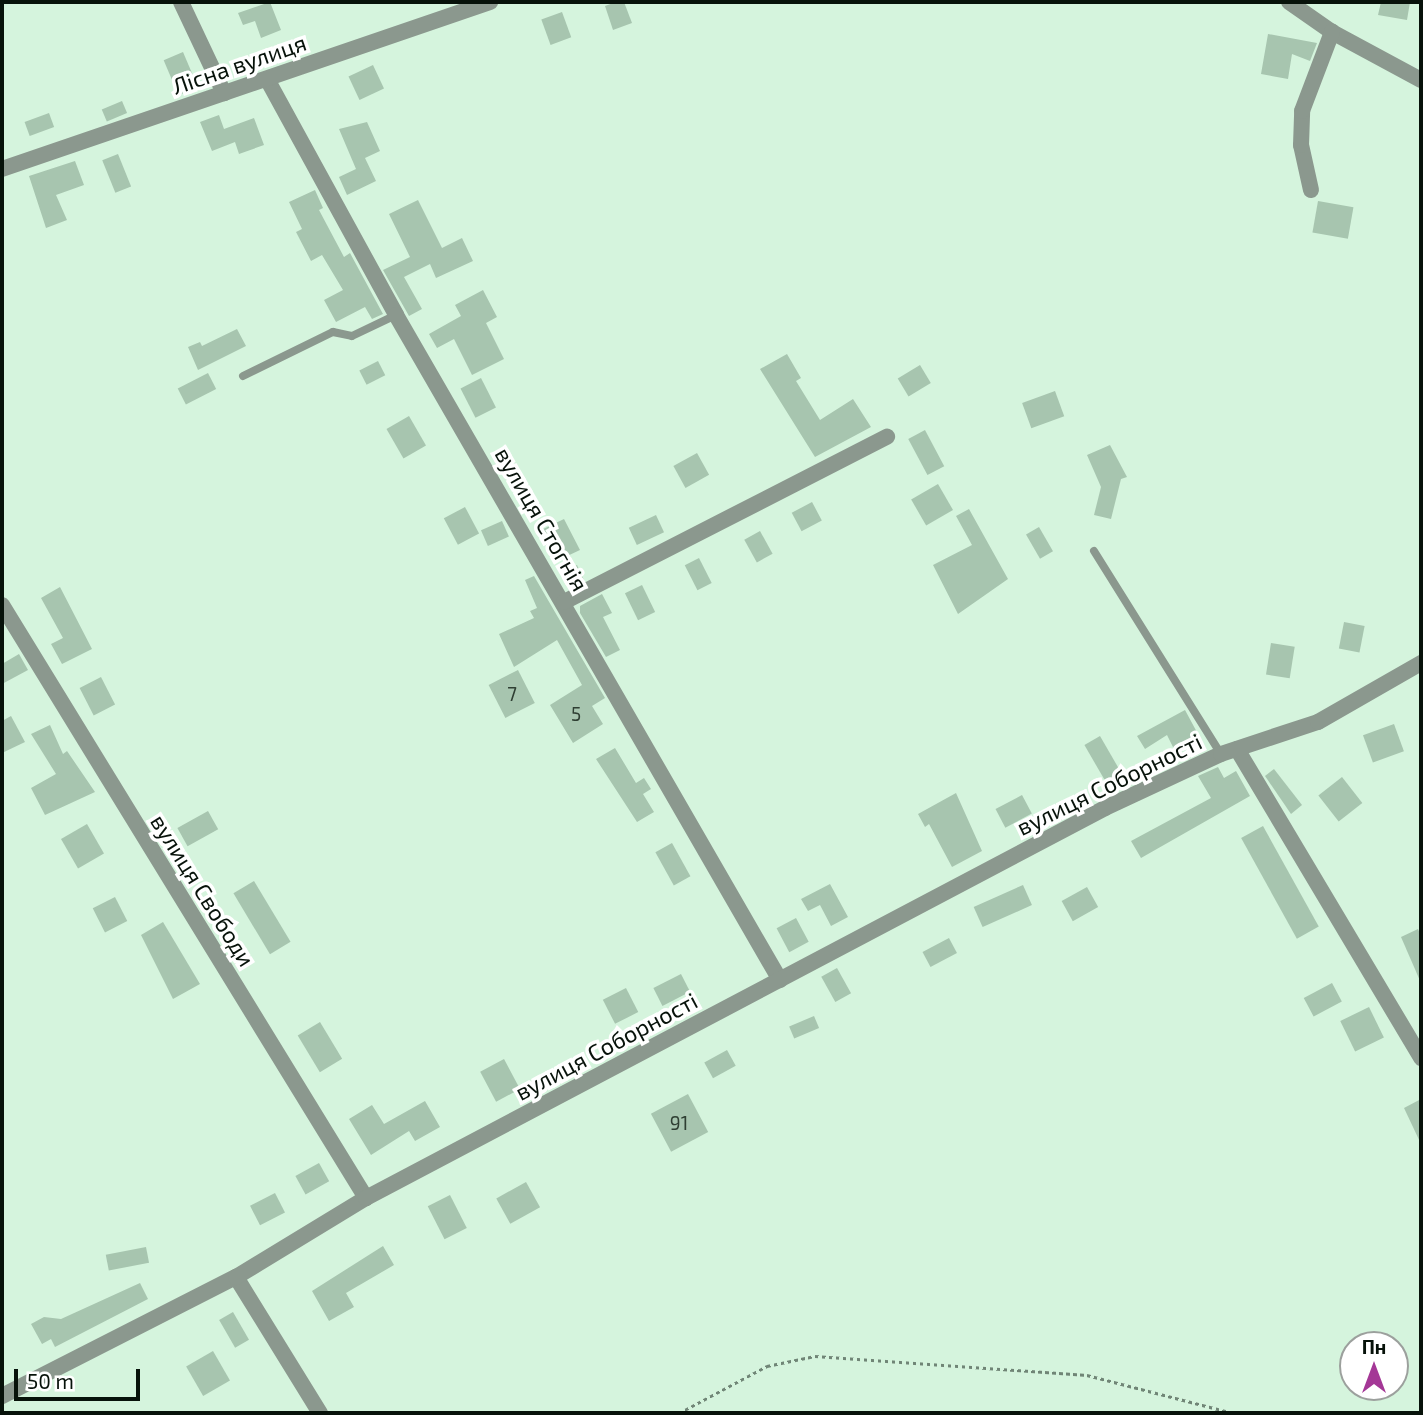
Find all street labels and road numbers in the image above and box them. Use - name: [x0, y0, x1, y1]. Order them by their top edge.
- street label: Лісна вулиця: [168, 28, 310, 100]
- street label: вулиця Стогнія: [490, 442, 594, 596]
- street label: вулиця Соборності: [1012, 727, 1206, 841]
- street label: вулиця Свободи: [145, 809, 261, 971]
- street label: вулиця Соборності: [510, 986, 702, 1106]

